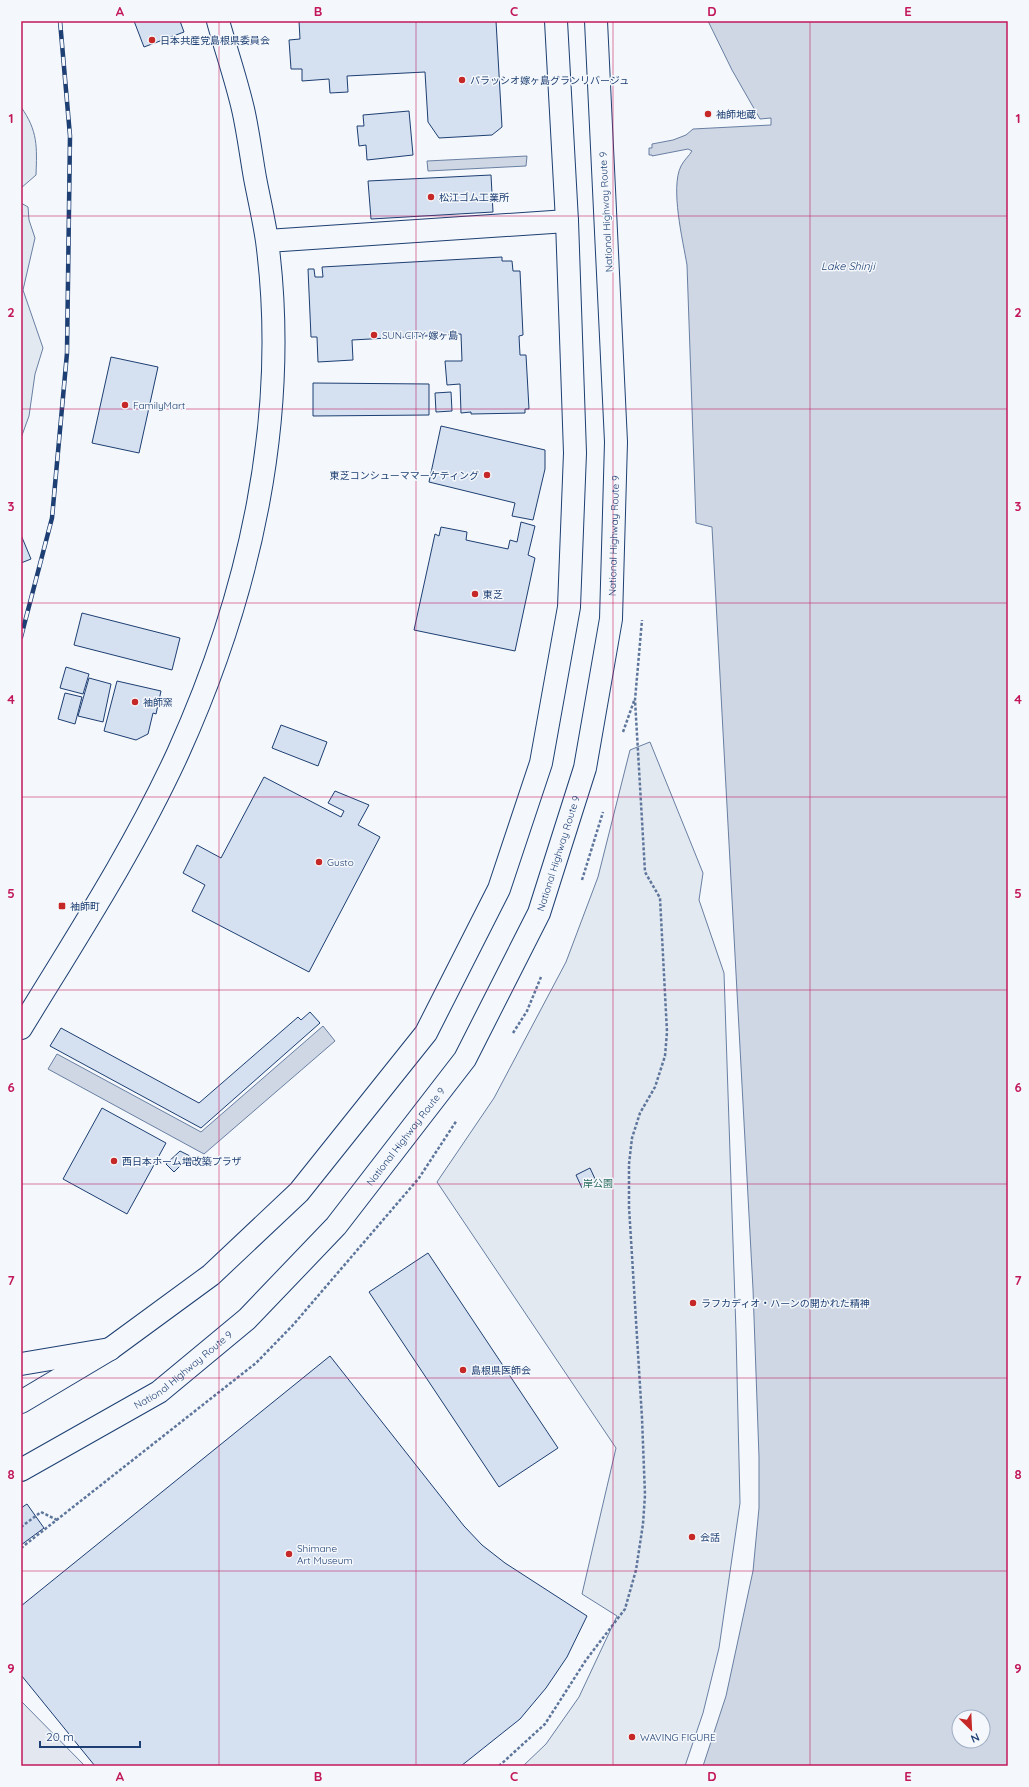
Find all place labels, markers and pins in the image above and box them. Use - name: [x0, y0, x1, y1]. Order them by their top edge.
- place label: 日本共産党島根県委員会: [160, 34, 270, 47]
- marker: 日本共産党島根県委員会: [147, 35, 157, 45]
- place label: パラッシオ嫁ヶ島グランリバージュ: [470, 74, 629, 87]
- marker: パラッシオ嫁ヶ島グランリバージュ: [457, 75, 467, 85]
- place label: 袖師地蔵: [716, 108, 756, 121]
- marker: 袖師地蔵: [703, 109, 713, 119]
- place label: 松江ゴム工業所: [439, 191, 509, 204]
- marker: 松江ゴム工業所: [426, 192, 436, 202]
- place label: SUN CITY 嫁ヶ島: [382, 329, 458, 342]
- marker: SUN CITY 嫁ヶ島: [369, 330, 379, 340]
- place label: FamilyMart: [133, 399, 186, 412]
- marker: FamilyMart: [120, 400, 130, 410]
- place label: 東芝コンシューママーケティング: [330, 469, 479, 482]
- marker: 東芝コンシューママーケティング: [482, 470, 492, 480]
- place label: 東芝: [483, 588, 503, 601]
- marker: 東芝: [470, 589, 480, 599]
- place label: 袖師窯: [143, 696, 173, 709]
- marker: 袖師窯: [130, 697, 140, 707]
- place label: Gusto: [327, 856, 354, 869]
- marker: Gusto: [314, 857, 324, 867]
- place label: 袖師町: [70, 900, 100, 913]
- marker: 袖師町: [57, 901, 67, 911]
- place label: 西日本ホーム増改築プラザ: [122, 1155, 242, 1168]
- marker: 西日本ホーム増改築プラザ: [109, 1156, 119, 1166]
- place label: ラフカディオ・ハーンの開かれた精神: [701, 1297, 870, 1310]
- marker: ラフカディオ・ハーンの開かれた精神: [688, 1298, 698, 1308]
- place label: 島根県医師会: [471, 1364, 531, 1377]
- marker: 島根県医師会: [458, 1365, 468, 1375]
- place label: 会話: [700, 1531, 720, 1544]
- marker: 会話: [687, 1532, 697, 1542]
- place label: Shimane Art Museum: [297, 1542, 353, 1567]
- marker: Shimane Art Museum: [284, 1549, 294, 1559]
- place label: WAVING FIGURE: [640, 1731, 716, 1744]
- marker: WAVING FIGURE: [627, 1732, 637, 1742]

